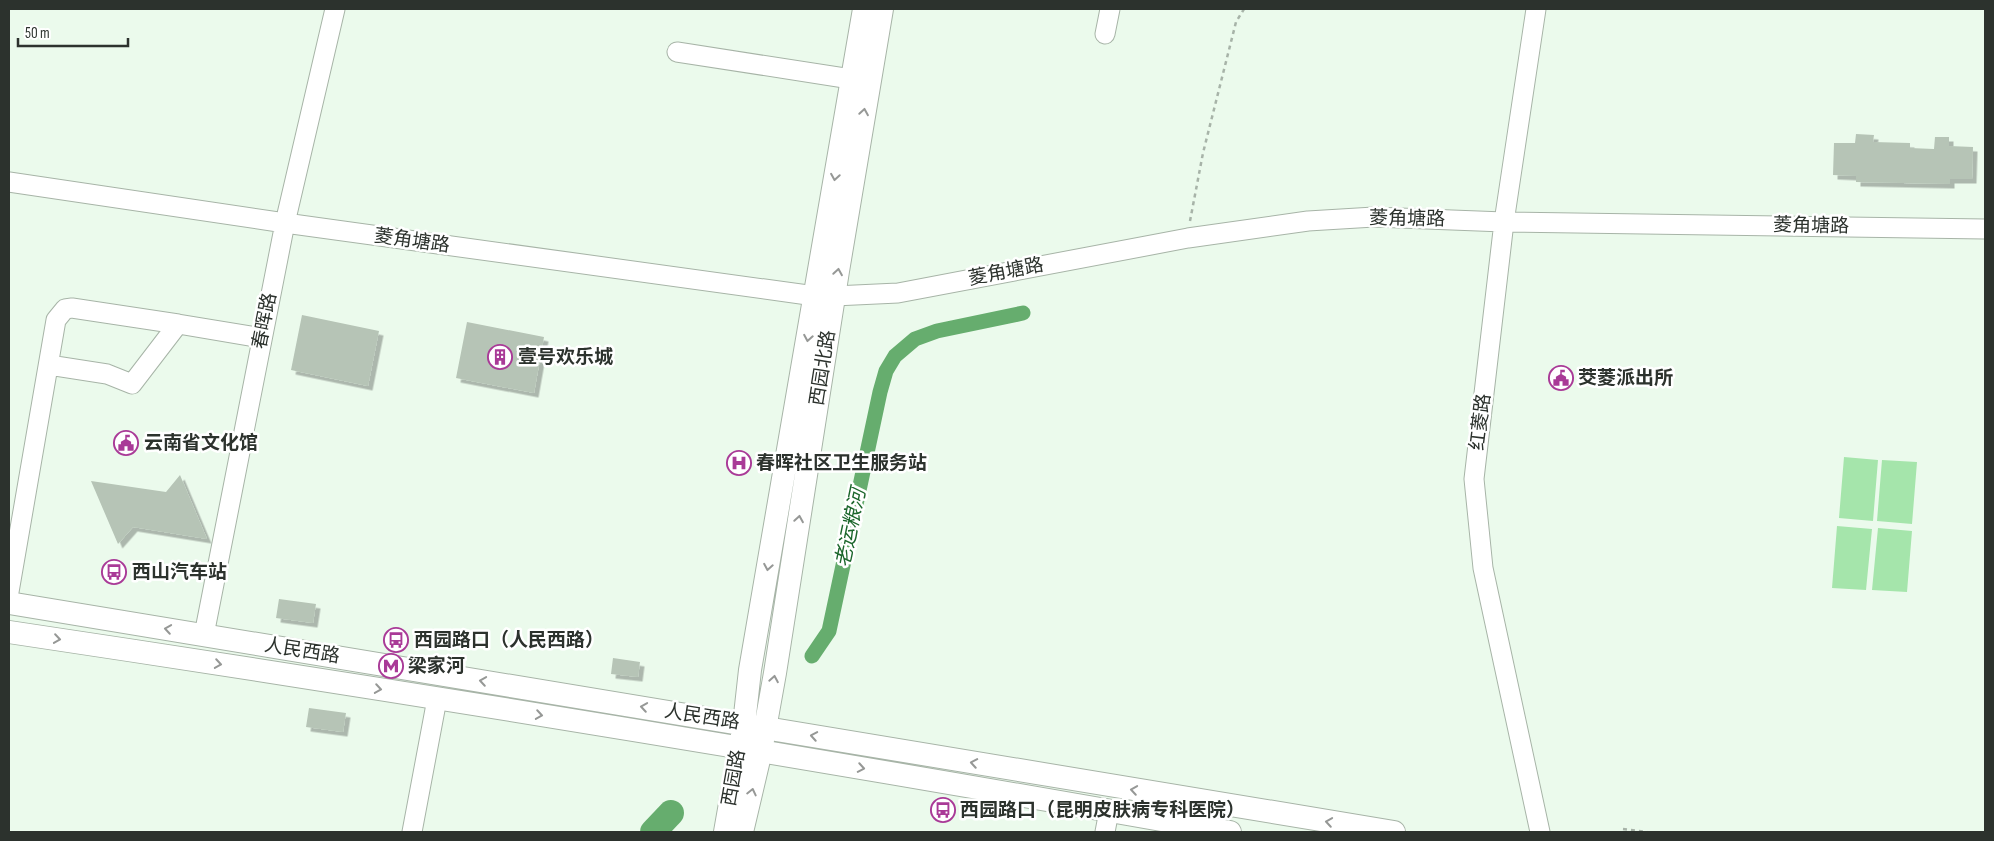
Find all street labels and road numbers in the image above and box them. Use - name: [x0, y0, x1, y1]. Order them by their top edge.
- street label: 菱角塘路: [1369, 207, 1445, 231]
- street label: 菱角塘路: [1773, 214, 1849, 238]
- street label: 菱角塘路: [373, 224, 451, 258]
- street label: 菱角塘路: [966, 253, 1046, 291]
- street label: 春晖路: [248, 291, 282, 351]
- street label: 西园北路: [806, 329, 840, 407]
- street label: 红菱路: [1466, 392, 1496, 452]
- street label: 人民西路: [263, 634, 341, 668]
- street label: 人民西路: [663, 700, 741, 734]
- street label: 西园路: [718, 748, 750, 808]

